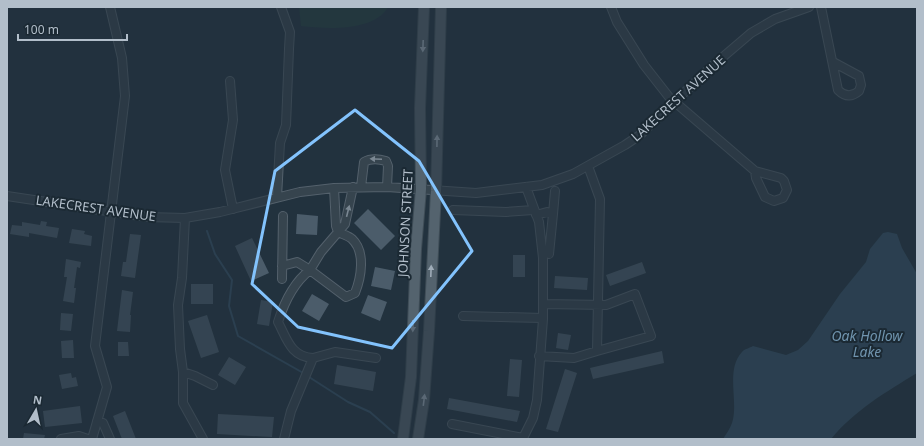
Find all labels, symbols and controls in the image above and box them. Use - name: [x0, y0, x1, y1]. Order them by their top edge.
- scale bar: [18, 16, 127, 42]
- text: 100 m: [24, 21, 59, 38]
- one-way arrow: [419, 40, 426, 52]
- street label: LAKECREST AVENUE: [627, 51, 729, 145]
- one-way arrow: [434, 134, 440, 147]
- one-way arrow: [370, 156, 382, 163]
- street label: JOHNSON STREET: [393, 168, 417, 279]
- street label: LAKECREST AVENUE: [35, 191, 157, 225]
- one-way arrow: [346, 204, 352, 217]
- one-way arrow: [428, 265, 435, 277]
- one-way arrow: [410, 320, 416, 333]
- water label: Oak Hollow Lake: [832, 326, 903, 361]
- north arrow: [16, 390, 56, 430]
- text: N: [32, 392, 43, 408]
- one-way arrow: [420, 394, 427, 406]

